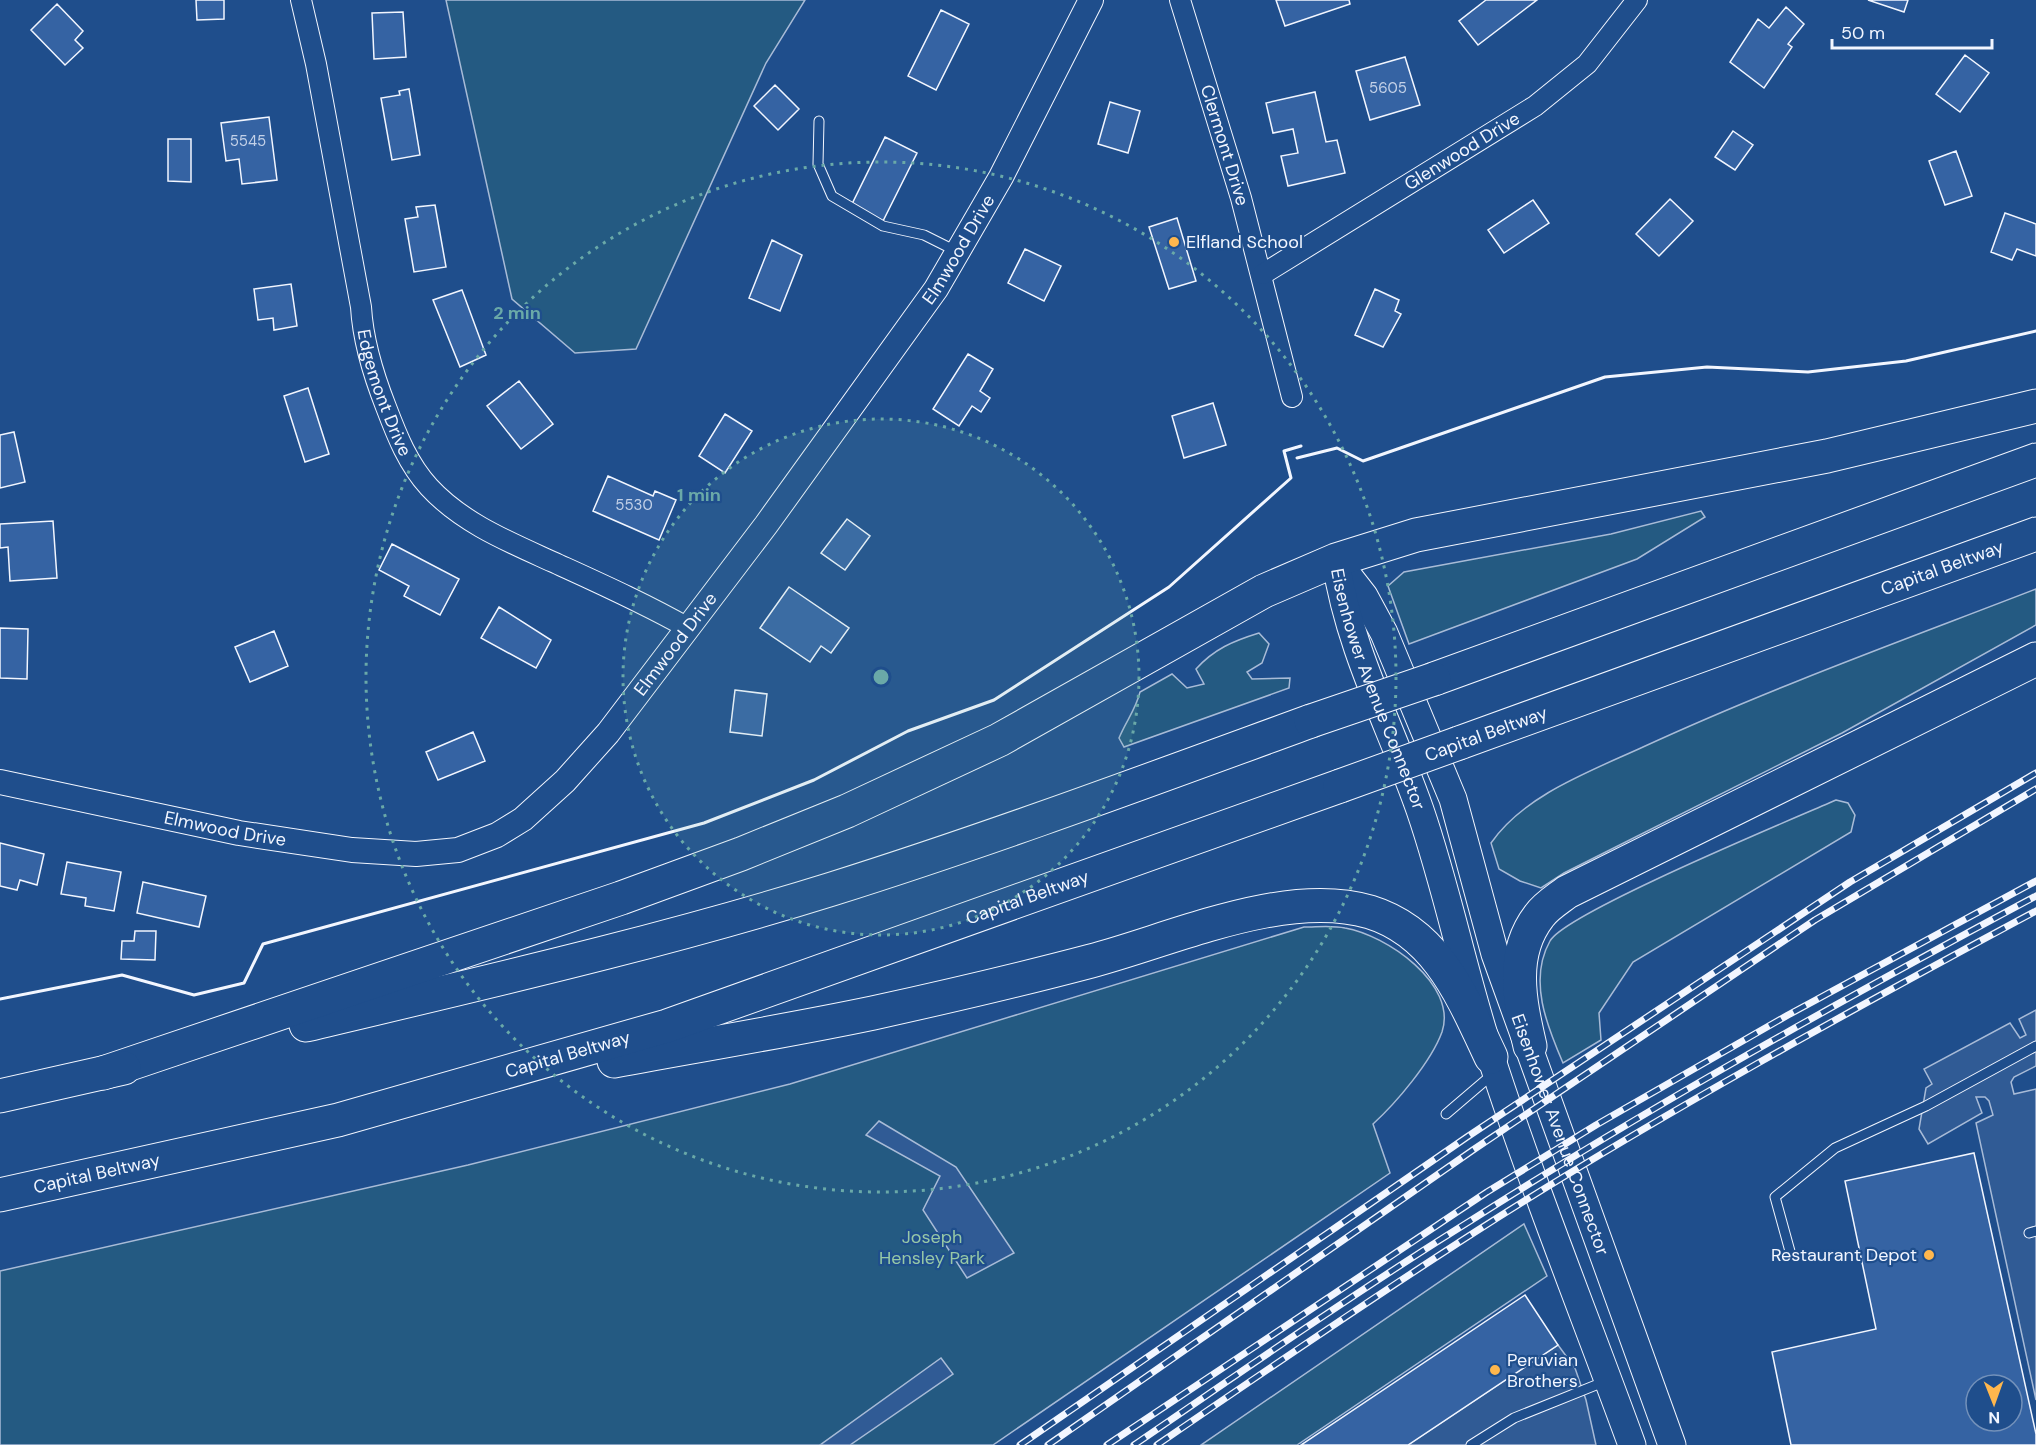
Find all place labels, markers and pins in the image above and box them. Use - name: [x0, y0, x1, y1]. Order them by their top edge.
- place label: Elfland School: [1186, 230, 1303, 254]
- marker: Elfland School: [1167, 235, 1181, 249]
- centre of rings: [871, 667, 891, 687]
- place label: Restaurant Depot: [1771, 1243, 1917, 1267]
- marker: Restaurant Depot: [1922, 1248, 1936, 1262]
- place label: Peruvian Brothers: [1507, 1348, 1578, 1393]
- marker: Peruvian Brothers: [1488, 1363, 1502, 1377]

